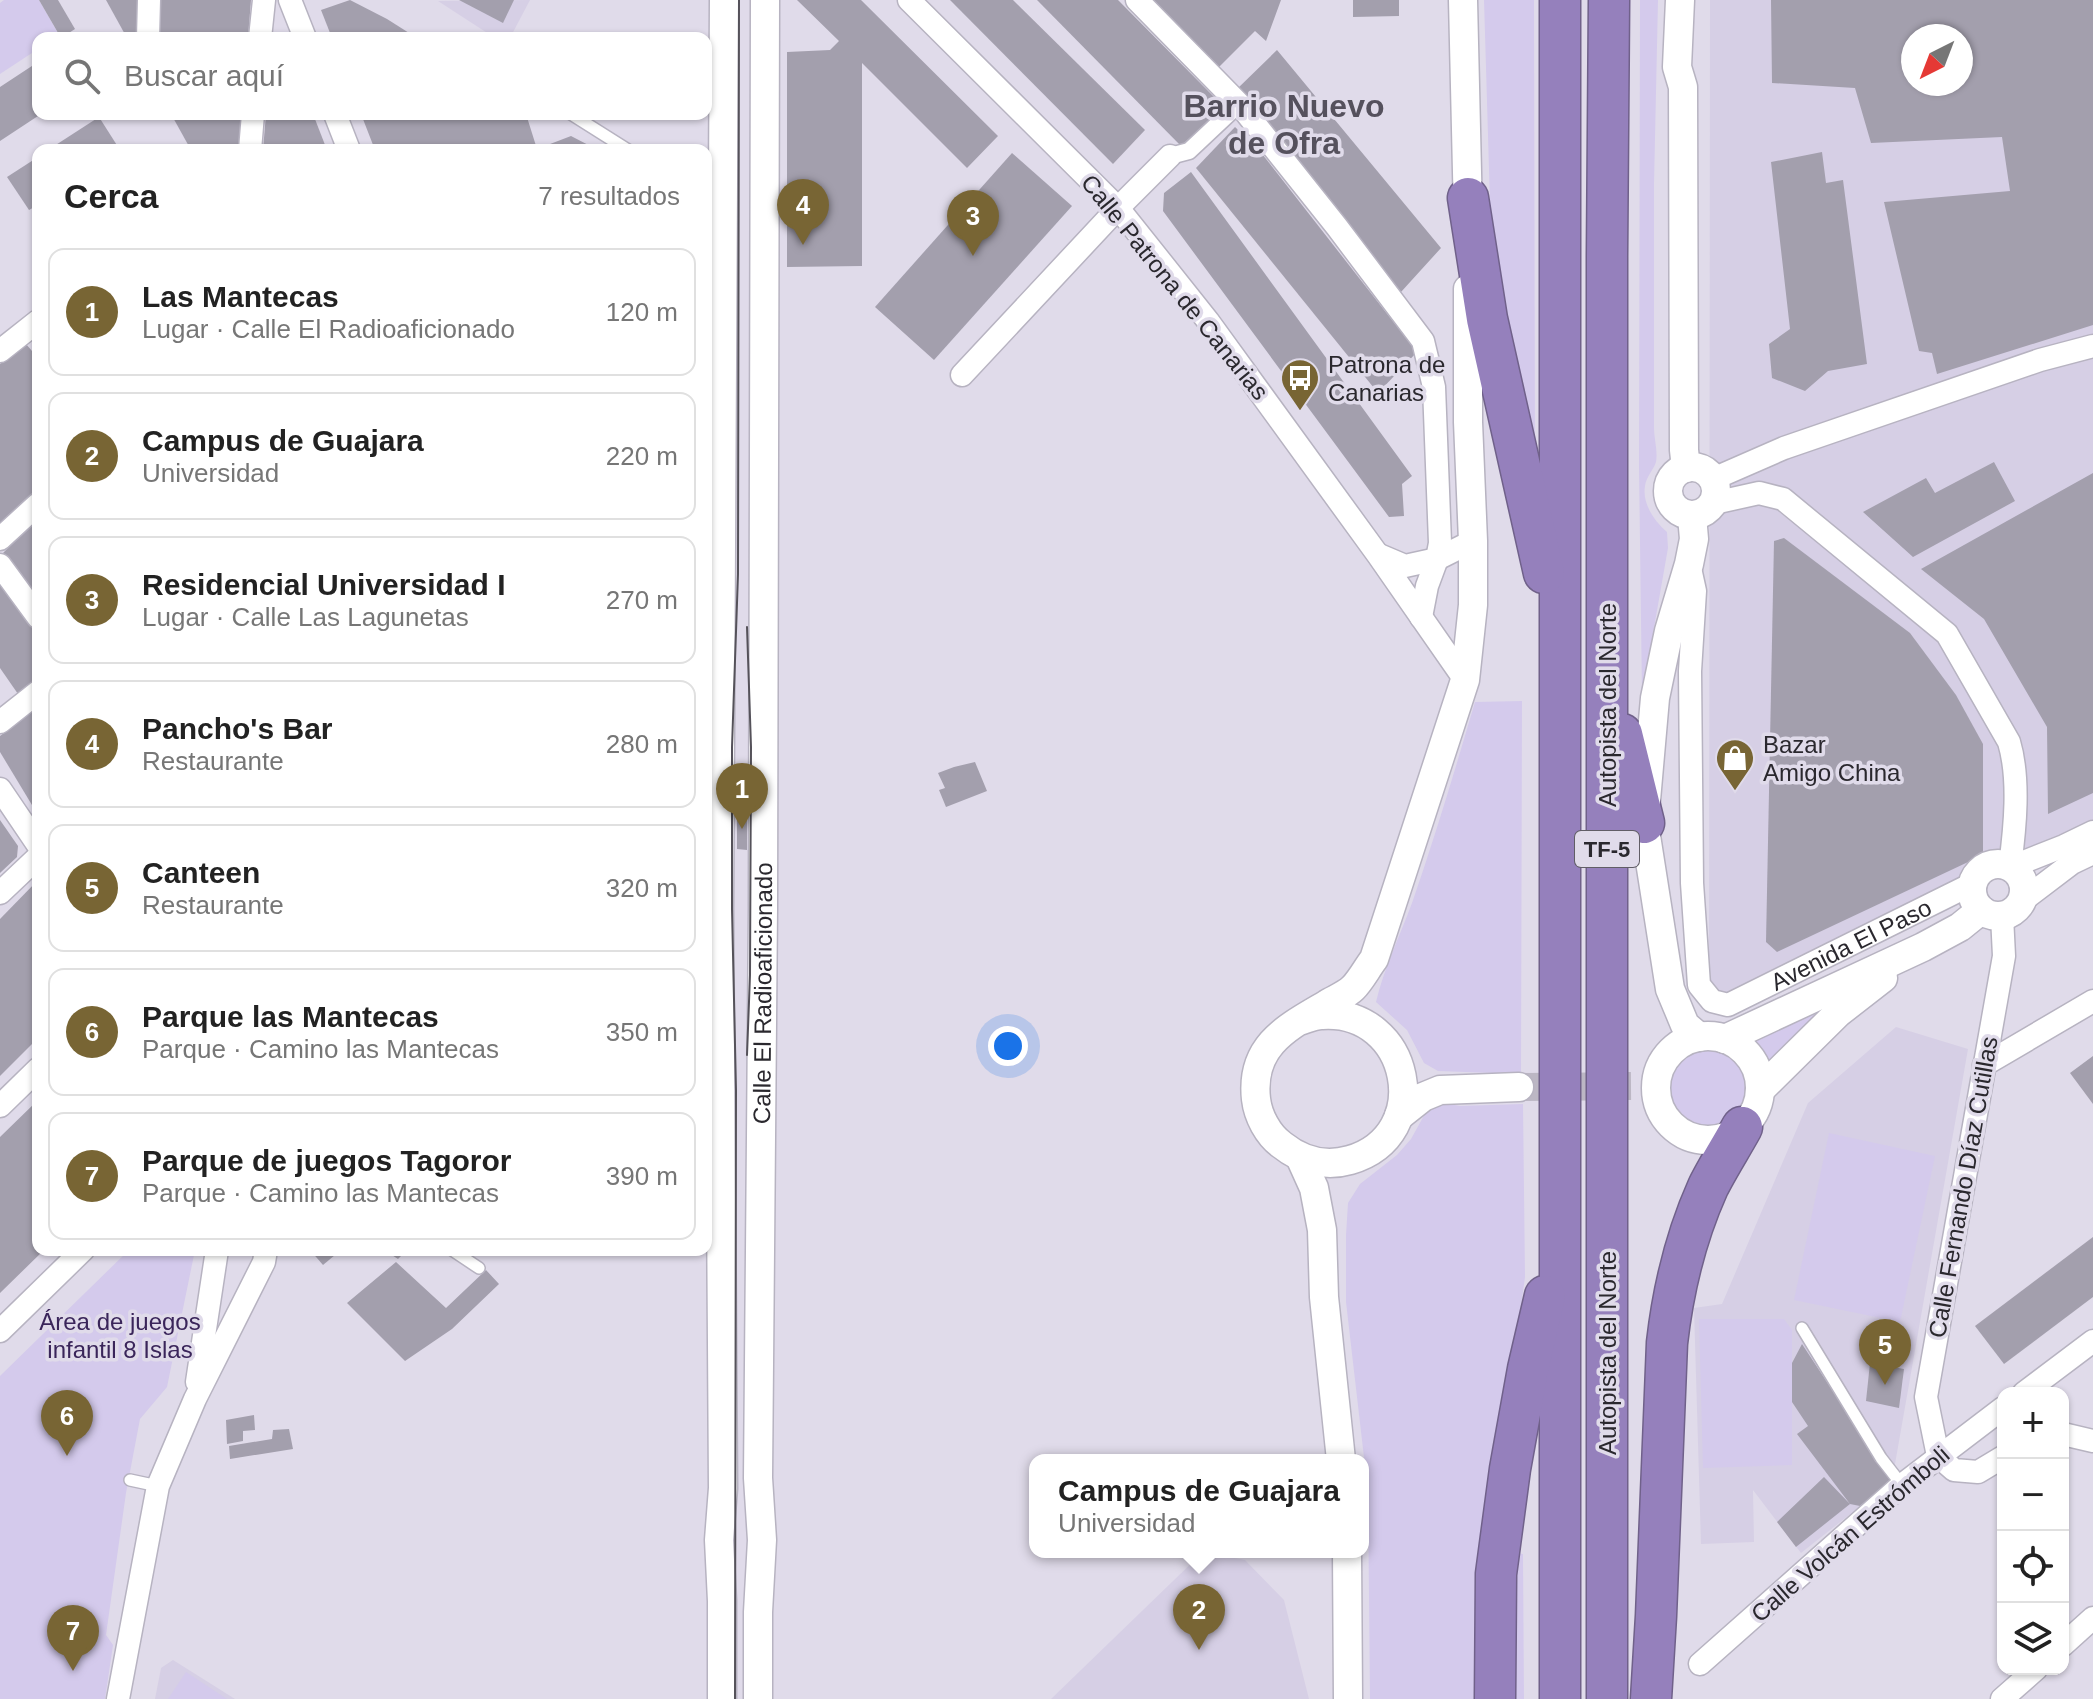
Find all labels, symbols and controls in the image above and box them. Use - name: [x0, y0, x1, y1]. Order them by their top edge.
- north arrow: [1901, 24, 1973, 96]
- search box: [32, 32, 712, 120]
- icon: search: [60, 54, 104, 98]
- text: Buscar aquí: [124, 59, 284, 92]
- district label: Barrio Nuevo de Ofra: [1184, 88, 1384, 161]
- street label: Calle Patrona de Canarias: [1076, 169, 1274, 405]
- text: Cerca: [64, 177, 159, 215]
- pin: 4: [777, 179, 829, 245]
- text: 7 resultados: [538, 181, 680, 211]
- pin: 3: [947, 190, 999, 256]
- text: Las Mantecas: [142, 280, 339, 313]
- text: 1: [85, 297, 99, 327]
- text: 120 m: [606, 297, 678, 327]
- text: Lugar · Calle El Radioaficionado: [142, 314, 515, 344]
- place label: Patrona de Canarias: [1328, 351, 1445, 406]
- bus stop icon: Patrona de Canarias: [1279, 357, 1321, 412]
- text: Campus de Guajara: [142, 424, 424, 457]
- text: 2: [85, 441, 99, 471]
- text: 220 m: [606, 441, 678, 471]
- text: Universidad: [142, 458, 279, 488]
- text: Residencial Universidad I: [142, 568, 505, 601]
- text: 3: [85, 585, 99, 615]
- text: 270 m: [606, 585, 678, 615]
- text: Lugar · Calle Las Lagunetas: [142, 602, 469, 632]
- street label: Autopista del Norte: [1594, 603, 1621, 807]
- text: Pancho's Bar: [142, 712, 333, 745]
- text: 4: [85, 729, 99, 759]
- text: 280 m: [606, 729, 678, 759]
- place label: Bazar Amigo China: [1763, 731, 1901, 786]
- shop icon: Bazar Amigo China: [1714, 737, 1756, 792]
- text: Restaurante: [142, 746, 284, 776]
- pin: 1: [716, 763, 768, 829]
- road number: TF-5: [1575, 831, 1639, 867]
- text: Canteen: [142, 856, 260, 889]
- street label: Calle El Radioaficionado: [748, 862, 777, 1124]
- text: 5: [85, 873, 99, 903]
- text: 320 m: [606, 873, 678, 903]
- text: Restaurante: [142, 890, 284, 920]
- street label: Avenida El Paso: [1766, 893, 1935, 995]
- text: Parque las Mantecas: [142, 1000, 439, 1033]
- text: 6: [85, 1017, 99, 1047]
- text: 350 m: [606, 1017, 678, 1047]
- your location: [988, 1026, 1028, 1066]
- text: Parque · Camino las Mantecas: [142, 1034, 499, 1064]
- street label: Calle Fernando Díaz Cutillas: [1923, 1034, 2003, 1340]
- text: Parque de juegos Tagoror: [142, 1144, 512, 1177]
- text: 7: [85, 1161, 99, 1191]
- text: 390 m: [606, 1161, 678, 1191]
- text: Parque · Camino las Mantecas: [142, 1178, 499, 1208]
- street label: Autopista del Norte: [1594, 1251, 1621, 1455]
- park label: Área de juegos infantil 8 Islas: [39, 1308, 201, 1363]
- pin: 5: [1859, 1319, 1911, 1385]
- map controls: [1997, 1387, 2069, 1675]
- button: +: [1997, 1387, 2069, 1459]
- pin: 6: [41, 1390, 93, 1456]
- street label: Calle Volcán Estrómboli: [1746, 1441, 1954, 1627]
- popup: [1029, 1454, 1369, 1558]
- button: −: [1997, 1459, 2069, 1531]
- text: Campus de Guajara: [1058, 1474, 1340, 1507]
- text: Universidad: [1058, 1508, 1195, 1538]
- button: locate: [1997, 1531, 2069, 1603]
- pin: 2: [1173, 1584, 1225, 1650]
- button: layers: [1997, 1603, 2069, 1675]
- pin: 7: [47, 1605, 99, 1671]

